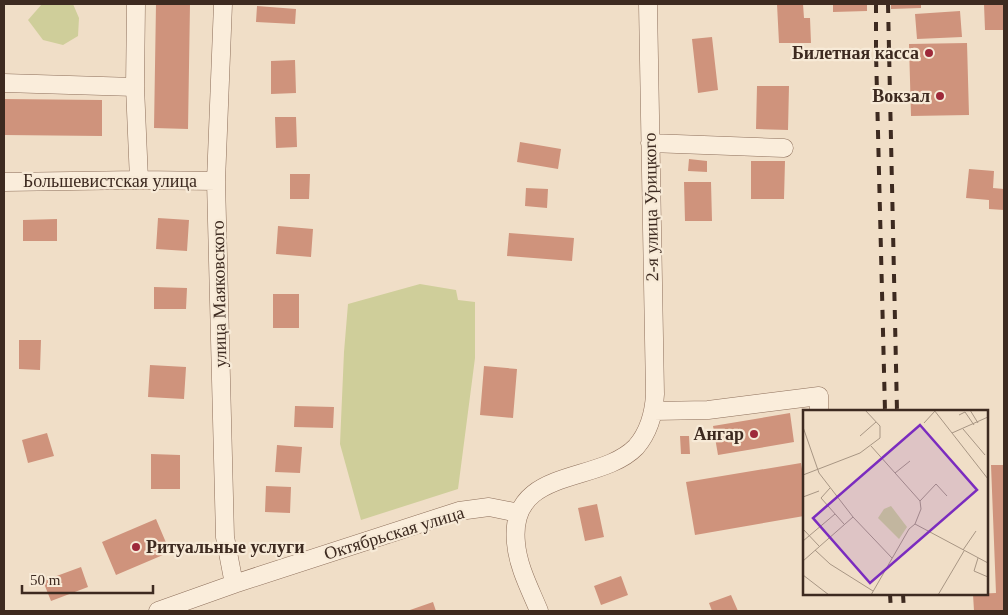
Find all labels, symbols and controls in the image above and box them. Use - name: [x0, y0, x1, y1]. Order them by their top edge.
- place label: Билетная касса: [792, 43, 919, 63]
- marker: Билетная касса: [923, 47, 935, 59]
- place label: Вокзал: [872, 86, 930, 106]
- marker: Вокзал: [934, 90, 946, 102]
- street label: 2-я улица Урицкого: [640, 132, 662, 282]
- street label: Большевистская улица: [23, 171, 197, 191]
- street label: улица Маяковского: [208, 220, 230, 368]
- inset map: [803, 410, 988, 595]
- place label: Ангар: [693, 424, 744, 444]
- marker: Ангар: [748, 428, 760, 440]
- street label: Октябрьская улица: [322, 502, 466, 564]
- place label: Ритуальные услуги: [146, 537, 305, 557]
- marker: Ритуальные услуги: [130, 541, 142, 553]
- scale bar: [22, 562, 154, 594]
- text: 50 m: [30, 572, 61, 588]

